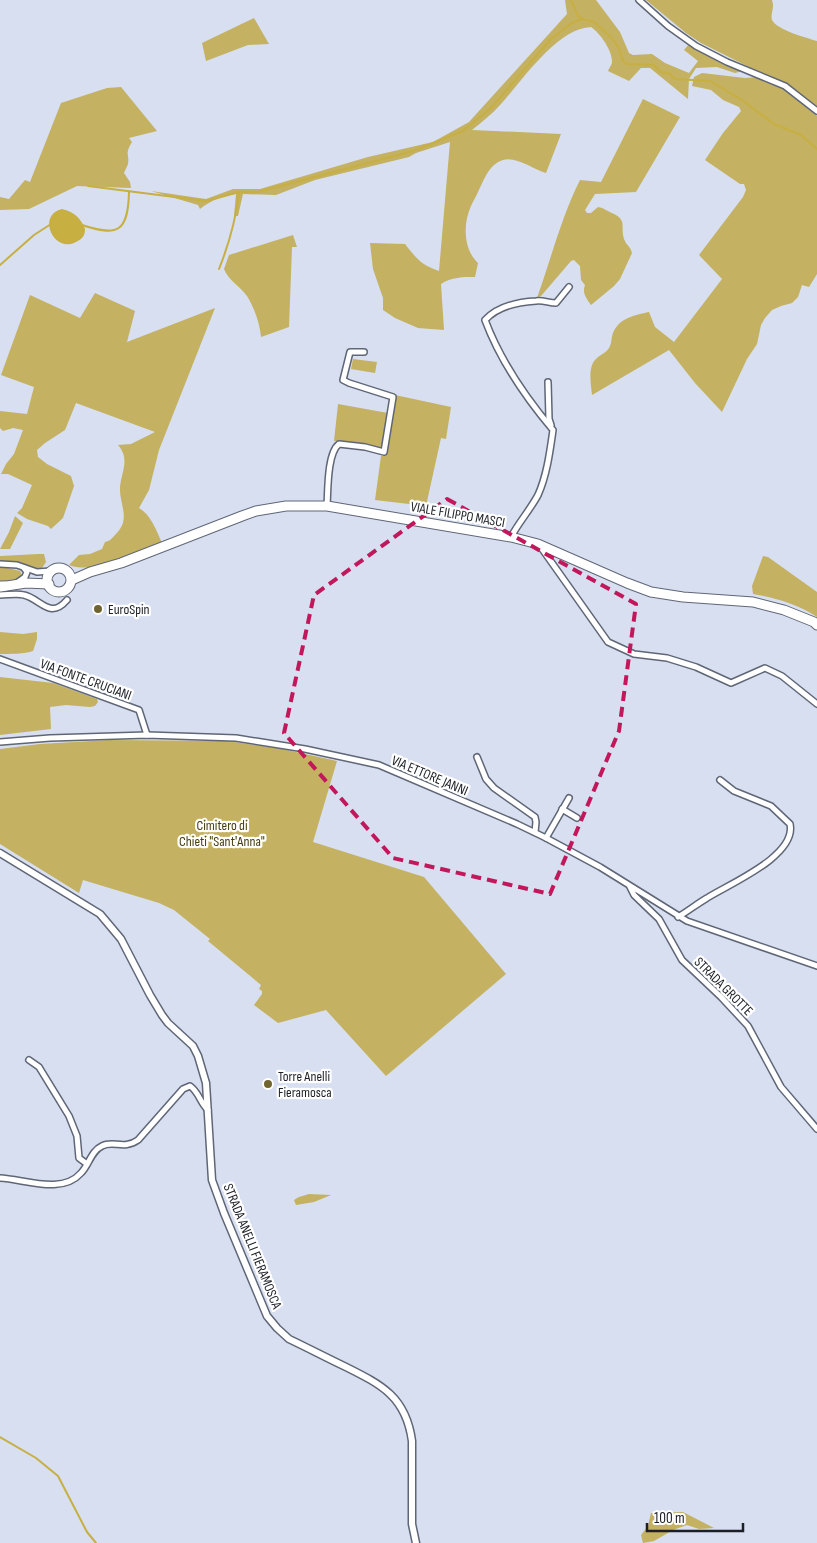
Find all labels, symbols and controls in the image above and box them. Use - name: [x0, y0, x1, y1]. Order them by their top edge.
- street label: VIALE FILIPPO MASCI: [409, 498, 506, 531]
- place label: EuroSpin: [108, 601, 150, 618]
- marker: EuroSpin: [92, 603, 104, 615]
- street label: VIA FONTE CRUCIANI: [38, 655, 134, 704]
- street label: VIA ETTORE JANNI: [389, 752, 471, 799]
- park label: Cimitero di Chieti "Sant'Anna": [179, 817, 265, 850]
- street label: STRADA GROTTE: [691, 953, 757, 1019]
- place label: Torre Anelli Fieramosca: [278, 1068, 332, 1101]
- marker: Torre Anelli Fieramosca: [262, 1078, 274, 1090]
- street label: STRADA ANELLI FIERAMOSCA: [220, 1181, 286, 1312]
- scale bar: [647, 1500, 743, 1532]
- text: 100 m: [654, 1509, 685, 1528]

